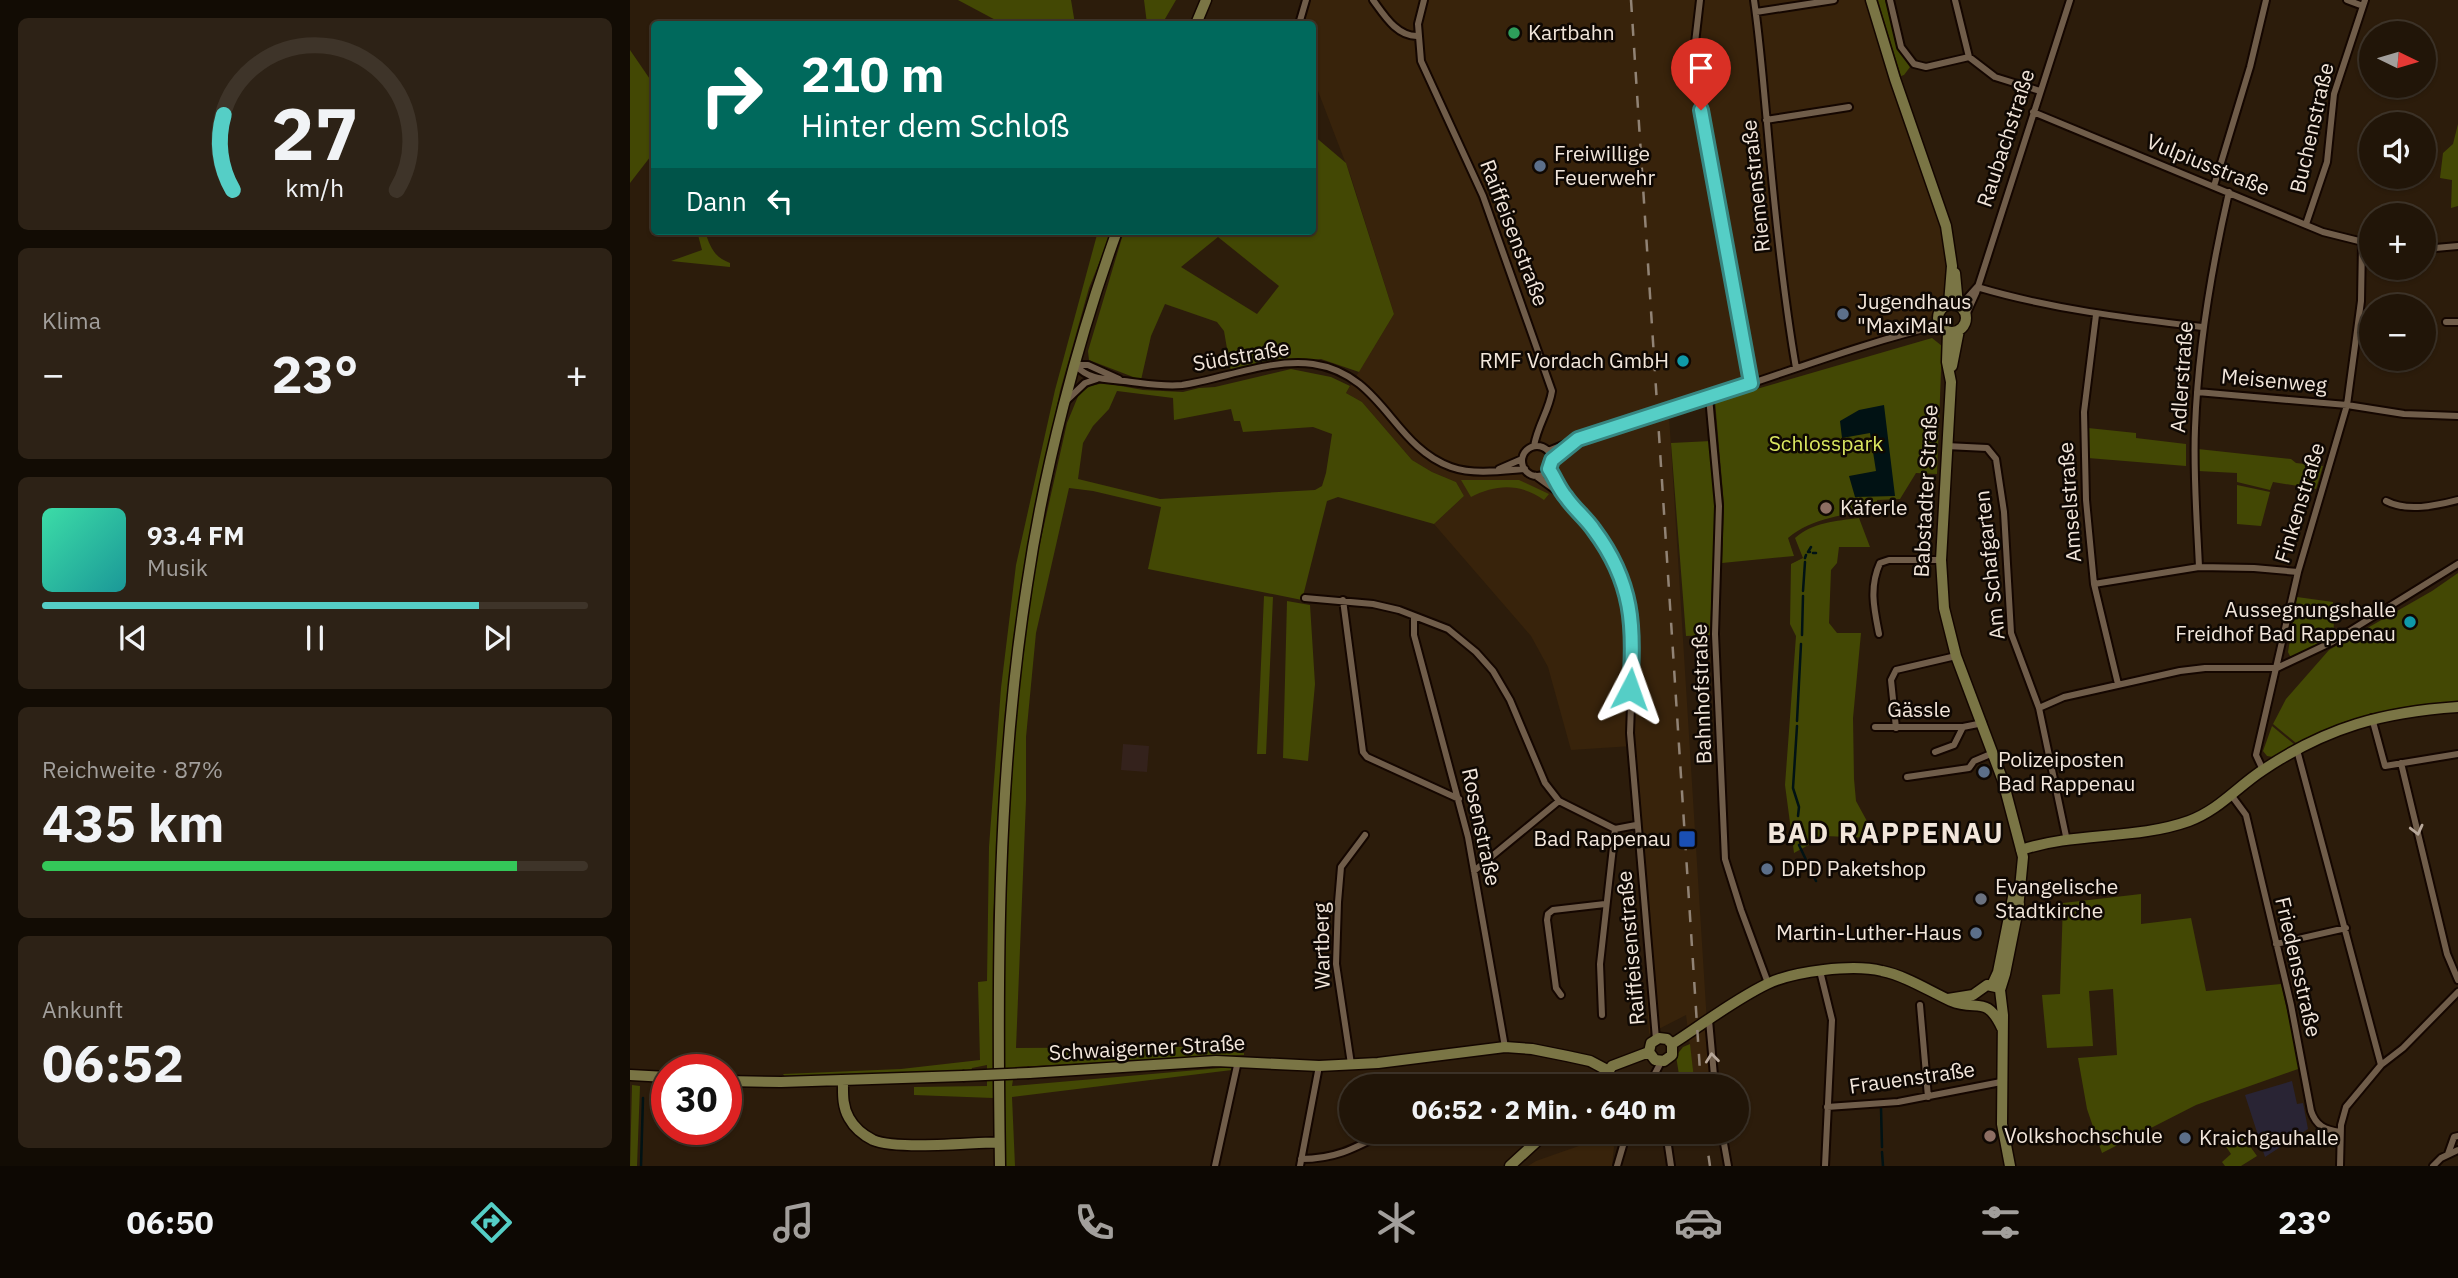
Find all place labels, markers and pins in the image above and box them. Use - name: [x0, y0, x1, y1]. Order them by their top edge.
- place label: Kartbahn: [1528, 18, 1615, 46]
- marker: Kartbahn: [1506, 25, 1522, 41]
- pin: [1671, 38, 1731, 110]
- place label: Freiwillige Feuerwehr: [1554, 139, 1655, 191]
- marker: Freiwillige Feuerwehr: [1532, 158, 1548, 174]
- place label: Jugendhaus "MaxiMal": [1857, 287, 1972, 339]
- marker: Jugendhaus "MaxiMal": [1835, 306, 1851, 322]
- place label: RMF Vordach GmbH: [1480, 346, 1669, 374]
- marker: RMF Vordach GmbH: [1675, 353, 1691, 369]
- place label: Käferle: [1840, 493, 1907, 521]
- marker: Käferle: [1818, 500, 1834, 516]
- place label: Aussegnungshalle Freidhof Bad Rappenau: [2175, 595, 2396, 647]
- marker: Aussegnungshalle Freidhof Bad Rappenau: [2402, 614, 2418, 630]
- place label: Polizeiposten Bad Rappenau: [1998, 745, 2135, 797]
- marker: Polizeiposten Bad Rappenau: [1976, 764, 1992, 780]
- place label: Bad Rappenau: [1534, 824, 1671, 852]
- marker: Bad Rappenau: [1677, 829, 1697, 849]
- place label: DPD Paketshop: [1781, 854, 1926, 882]
- marker: DPD Paketshop: [1759, 861, 1775, 877]
- place label: Evangelische Stadtkirche: [1995, 872, 2118, 924]
- marker: Evangelische Stadtkirche: [1973, 891, 1989, 907]
- place label: Martin-Luther-Haus: [1776, 918, 1962, 946]
- marker: Martin-Luther-Haus: [1968, 925, 1984, 941]
- place label: Volkshochschule: [2004, 1121, 2163, 1149]
- place label: Kraichgauhalle: [2199, 1123, 2339, 1151]
- marker: Volkshochschule: [1982, 1128, 1998, 1144]
- marker: Kraichgauhalle: [2177, 1130, 2193, 1146]

